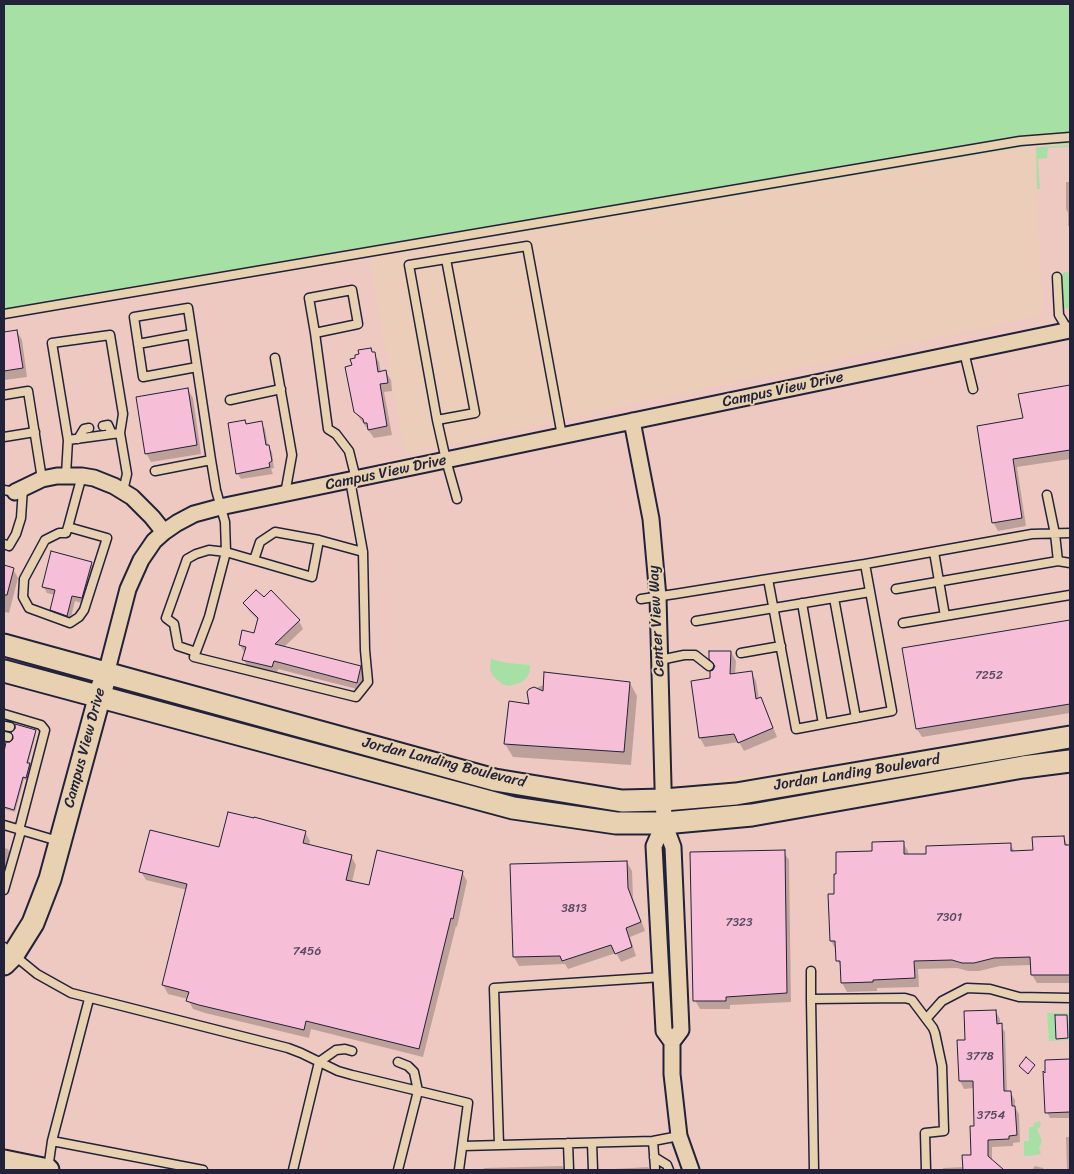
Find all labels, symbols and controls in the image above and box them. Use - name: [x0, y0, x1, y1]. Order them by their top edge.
- street label: Campus View Drive: [721, 368, 845, 412]
- street label: Campus View Drive: [324, 451, 448, 495]
- street label: Center View Way: [645, 565, 669, 677]
- house number: 7252: [975, 669, 1003, 683]
- street label: Campus View Drive: [60, 686, 110, 810]
- street label: Jordan Landing Boulevard: [360, 734, 528, 792]
- street label: Jordan Landing Boulevard: [773, 751, 941, 795]
- house number: 3813: [561, 902, 587, 916]
- house number: 7301: [936, 911, 962, 925]
- house number: 7323: [726, 916, 752, 930]
- house number: 7456: [293, 945, 321, 959]
- house number: 3778: [966, 1050, 994, 1064]
- house number: 3754: [977, 1109, 1005, 1123]

